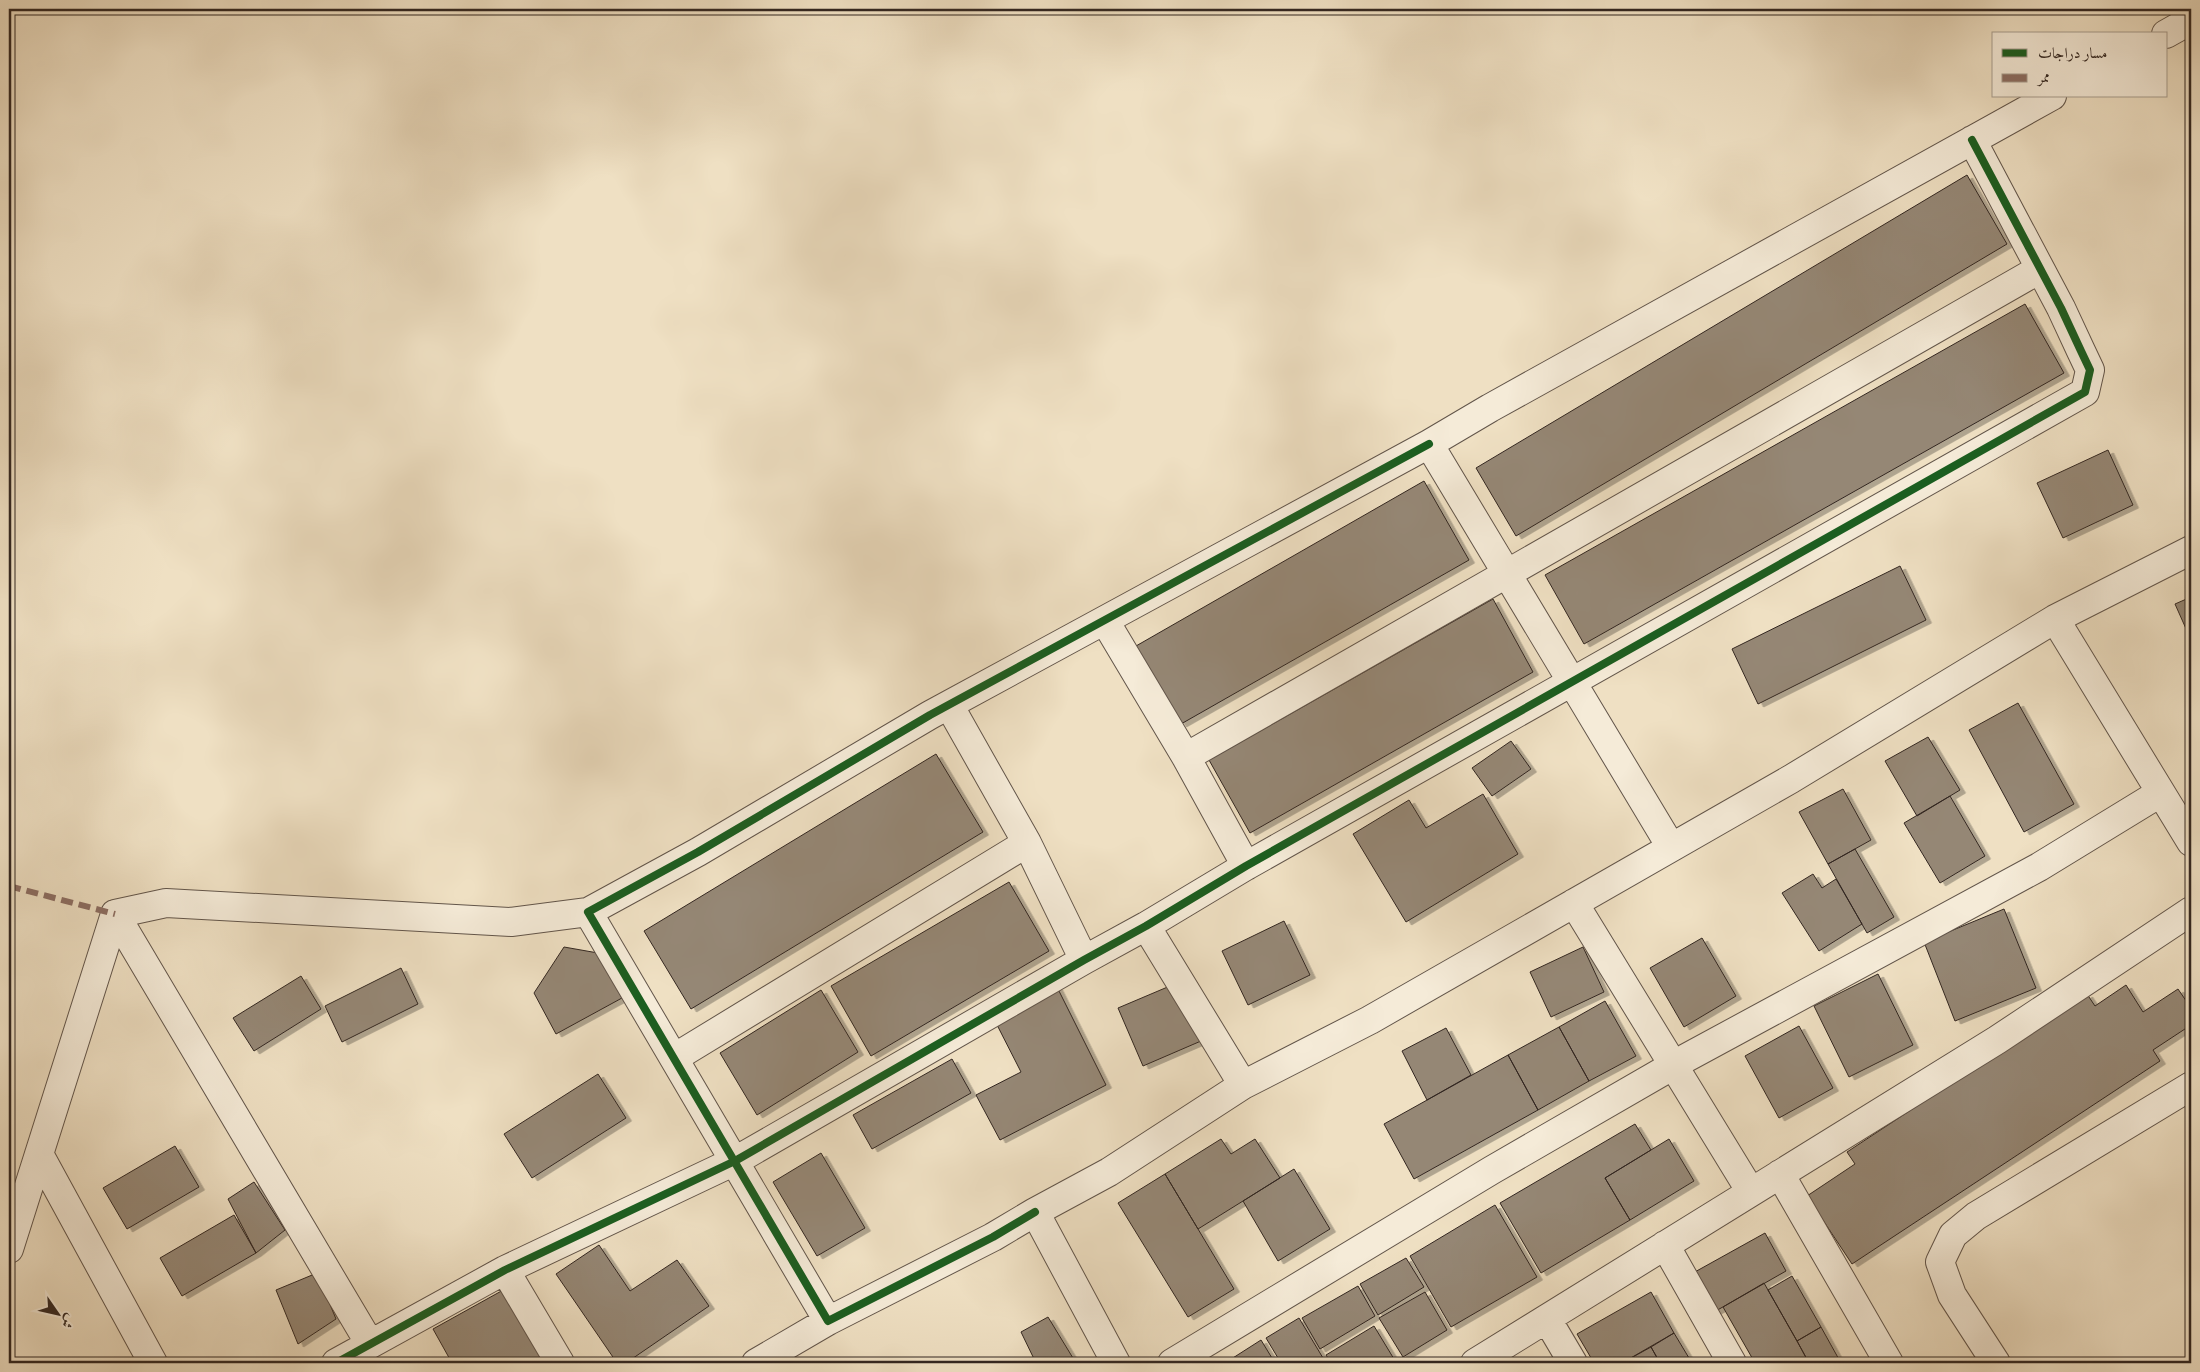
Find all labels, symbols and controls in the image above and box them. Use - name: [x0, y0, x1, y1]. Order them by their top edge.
- legend: [1992, 32, 2168, 98]
- text: مسار دراجات: [2038, 44, 2107, 62]
- text: ممر: [2036, 68, 2050, 87]
- north arrow: [32, 1290, 82, 1340]
- text: ش: [57, 1310, 79, 1332]

